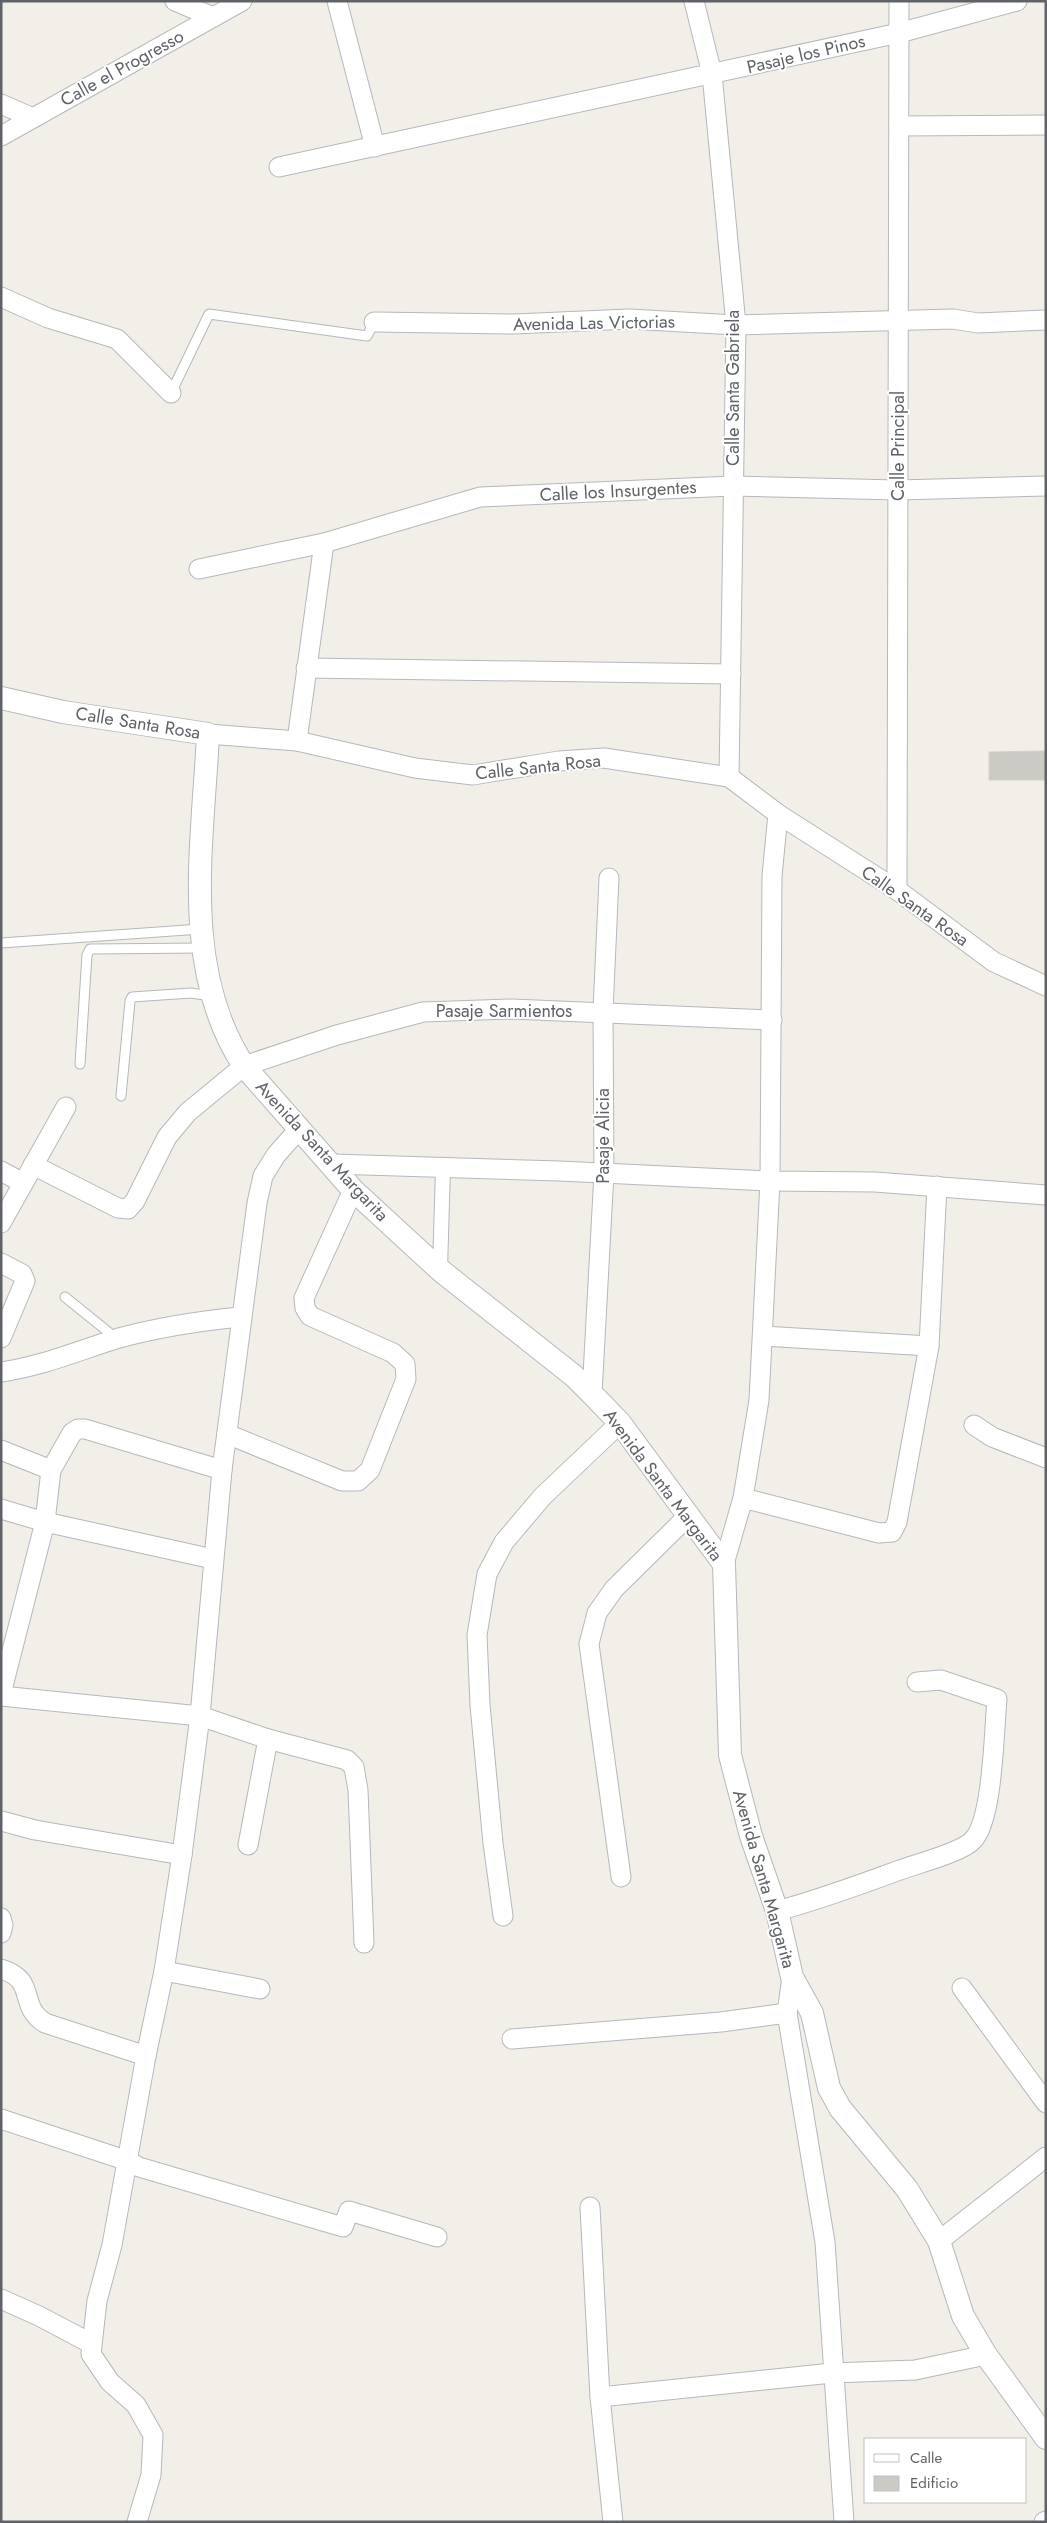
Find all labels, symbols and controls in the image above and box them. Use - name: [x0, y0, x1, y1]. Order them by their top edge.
- street label: Calle el Progresso: [55, 23, 189, 113]
- street label: Pasaje los Pinos: [744, 28, 868, 80]
- street label: Avenida Las Victorias: [513, 309, 675, 337]
- street label: Calle Santa Gabriela: [720, 310, 746, 466]
- street label: Calle Principal: [885, 391, 911, 501]
- street label: Calle los Insurgentes: [539, 474, 697, 508]
- street label: Calle Santa Rosa: [74, 700, 202, 746]
- street label: Calle Santa Rosa: [474, 747, 602, 787]
- street label: Calle Santa Rosa: [856, 859, 974, 953]
- street label: Pasaje Sarmientos: [436, 998, 572, 1024]
- street label: Avenida Santa Margarita: [250, 1075, 394, 1227]
- street label: Pasaje Alicia: [590, 1088, 616, 1184]
- street label: Avenida Santa Margarita: [597, 1403, 729, 1567]
- street label: Avenida Santa Margarita: [726, 1787, 802, 1971]
- legend: [864, 2438, 1027, 2503]
- text: Calle: [910, 2447, 942, 2469]
- text: Edificio: [910, 2472, 958, 2494]

